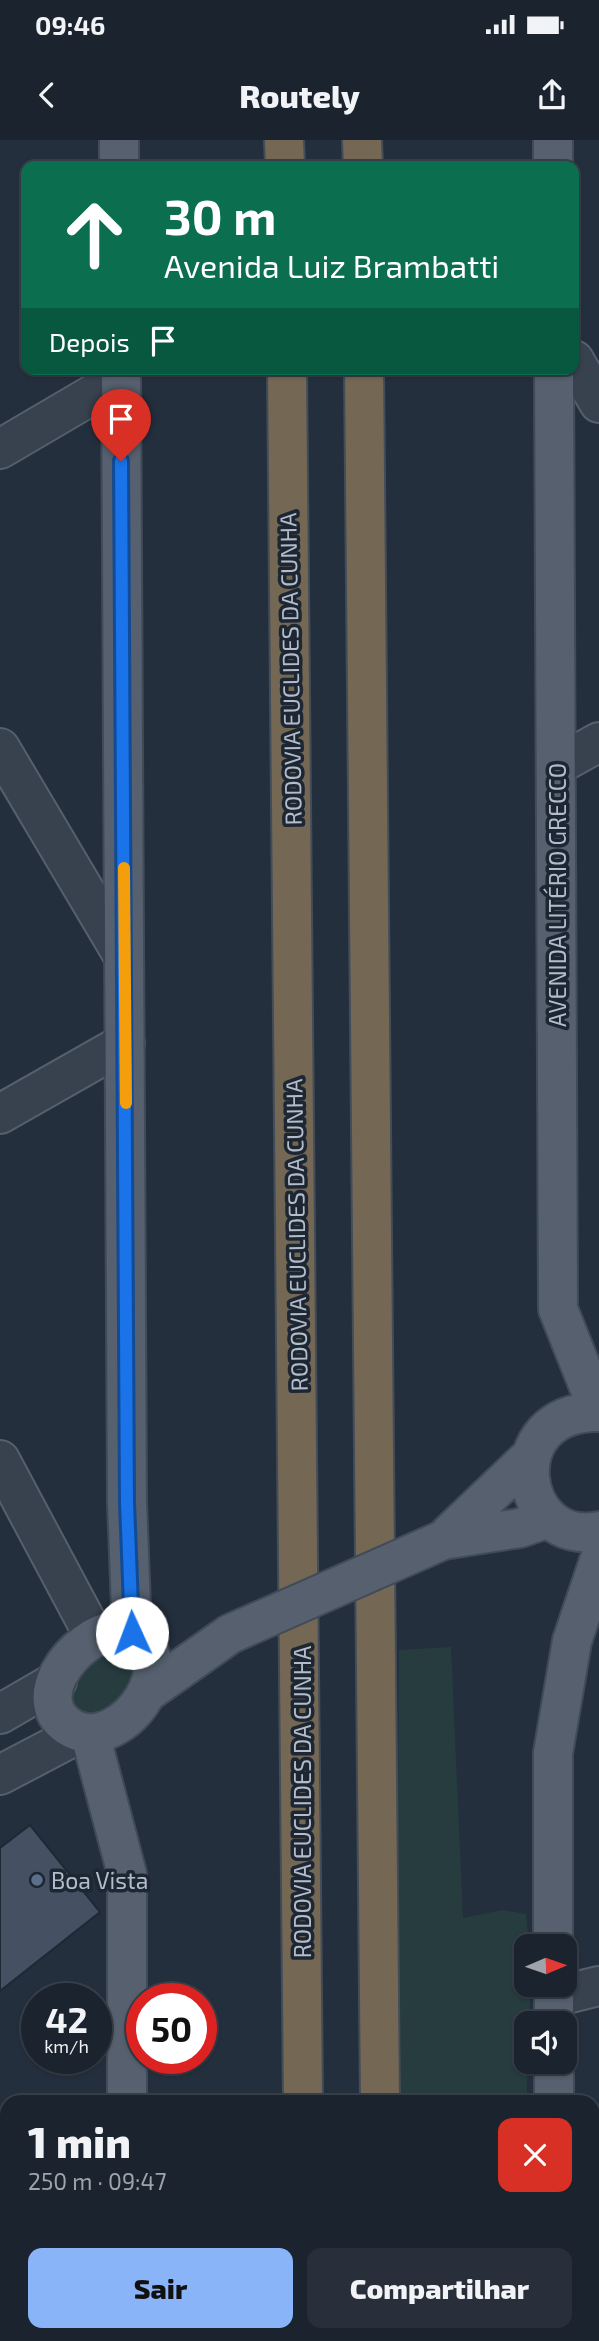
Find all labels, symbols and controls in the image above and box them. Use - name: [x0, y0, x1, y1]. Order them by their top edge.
- text: 09:46: [35, 9, 105, 40]
- icon: back: [28, 76, 66, 114]
- text: Routely: [239, 76, 360, 114]
- icon: share: [533, 76, 571, 114]
- text: 30 m: [164, 186, 276, 245]
- icon: ahead: [49, 189, 140, 280]
- text: Avenida Luiz Brambatti: [164, 246, 499, 284]
- icon: arrive: [144, 322, 182, 360]
- text: Depois: [49, 326, 130, 357]
- pin: [91, 389, 151, 461]
- icon: arrive: [102, 400, 140, 438]
- street label: RODOVIA EUCLIDES DA CUNHA: [273, 512, 307, 826]
- street label: AVENIDA LITÉRIO GRECCO: [543, 763, 571, 1027]
- street label: RODOVIA EUCLIDES DA CUNHA: [279, 1078, 313, 1392]
- position arrow: [95, 1596, 169, 1670]
- street label: RODOVIA EUCLIDES DA CUNHA: [288, 1645, 316, 1958]
- place label: Boa Vista: [51, 1866, 148, 1894]
- marker: Boa Vista: [29, 1872, 45, 1888]
- north arrow: [514, 1934, 578, 1997]
- map controls: [514, 1934, 577, 2074]
- speed limit sign: 50: [126, 1983, 217, 2074]
- text: 42: [45, 1998, 88, 2040]
- button: sound: [514, 2011, 577, 2074]
- text: km/h: [44, 2035, 89, 2057]
- text: 1 min: [28, 2116, 131, 2166]
- button: close: [498, 2118, 572, 2192]
- text: 250 m · 09:47: [28, 2167, 166, 2195]
- button: Sair: [28, 2248, 293, 2328]
- button: Compartilhar: [307, 2248, 572, 2328]

